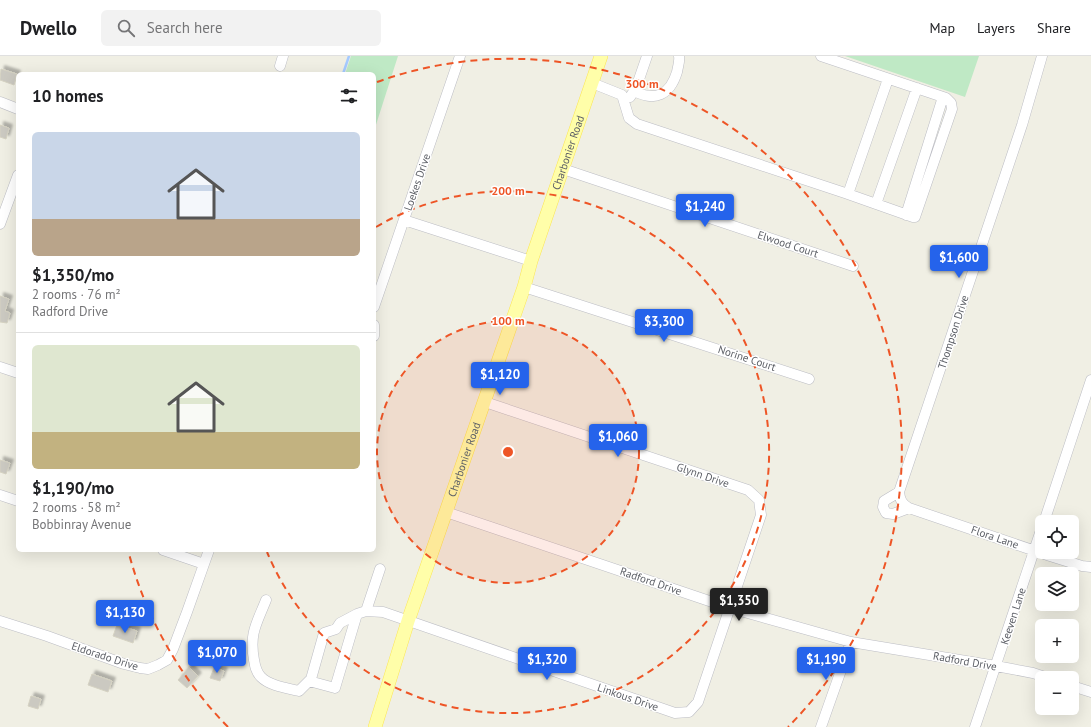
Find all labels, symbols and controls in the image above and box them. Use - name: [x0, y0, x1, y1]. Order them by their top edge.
- search box: [101, 10, 381, 46]
- text: Dwello: [20, 16, 77, 40]
- icon: search: [115, 17, 137, 39]
- text: Search here: [147, 18, 223, 37]
- text: Map: [929, 19, 955, 37]
- text: Layers: [977, 19, 1015, 37]
- text: Share: [1037, 19, 1071, 37]
- text: 300 m: [625, 76, 659, 91]
- text: 10 homes: [32, 85, 103, 107]
- icon: filters: [338, 85, 360, 107]
- street label: Charbonier Road: [549, 113, 587, 192]
- street label: Loekes Drive: [401, 151, 433, 212]
- icon: home: [160, 158, 232, 230]
- text: 200 m: [491, 183, 525, 198]
- pin: $1,240: [672, 194, 738, 228]
- text: $1,240: [685, 198, 725, 215]
- street label: Elwood Court: [756, 228, 820, 261]
- pin: $1,600: [926, 245, 992, 279]
- text: $1,600: [939, 249, 979, 266]
- text: $1,350/mo: [32, 264, 114, 286]
- text: 2 rooms · 76 m²: [32, 286, 121, 303]
- street label: Thompson Drive: [934, 293, 972, 371]
- text: Radford Drive: [32, 303, 108, 320]
- pin: $3,300: [631, 309, 697, 343]
- text: 100 m: [491, 313, 525, 328]
- text: $3,300: [644, 313, 684, 330]
- street label: Norine Court: [716, 342, 778, 374]
- pin: $1,120: [467, 362, 533, 396]
- text: $1,120: [480, 366, 520, 383]
- icon: home: [160, 371, 232, 443]
- street label: Charbonier Road: [445, 420, 484, 499]
- pin: $1,060: [585, 424, 651, 458]
- text: $1,060: [598, 428, 638, 445]
- centre of rings: [501, 445, 515, 459]
- street label: Glynn Drive: [675, 459, 732, 491]
- text: $1,190/mo: [32, 477, 114, 499]
- text: 2 rooms · 58 m²: [32, 499, 121, 516]
- map controls: [1035, 515, 1079, 715]
- button: locate: [1035, 515, 1079, 559]
- text: Bobbinray Avenue: [32, 516, 131, 533]
- street label: Flora Lane: [969, 522, 1021, 552]
- street label: Radford Drive: [618, 564, 684, 598]
- button: layers: [1035, 567, 1079, 611]
- street label: Keeven Lane: [997, 585, 1029, 646]
- pin: $1,350: [706, 588, 772, 622]
- text: $1,350: [719, 592, 759, 609]
- pin: $1,130: [92, 600, 158, 634]
- text: $1,130: [105, 604, 145, 621]
- button: +: [1035, 619, 1079, 663]
- street label: Eldorado Drive: [70, 639, 141, 674]
- pin: $1,070: [184, 640, 250, 674]
- text: $1,070: [197, 644, 237, 661]
- pin: $1,320: [514, 647, 580, 681]
- pin: $1,190: [793, 647, 859, 681]
- street label: Radford Drive: [932, 649, 998, 674]
- text: $1,320: [527, 651, 567, 668]
- text: $1,190: [806, 651, 846, 668]
- button: −: [1035, 671, 1079, 715]
- street label: Linkous Drive: [596, 680, 661, 714]

